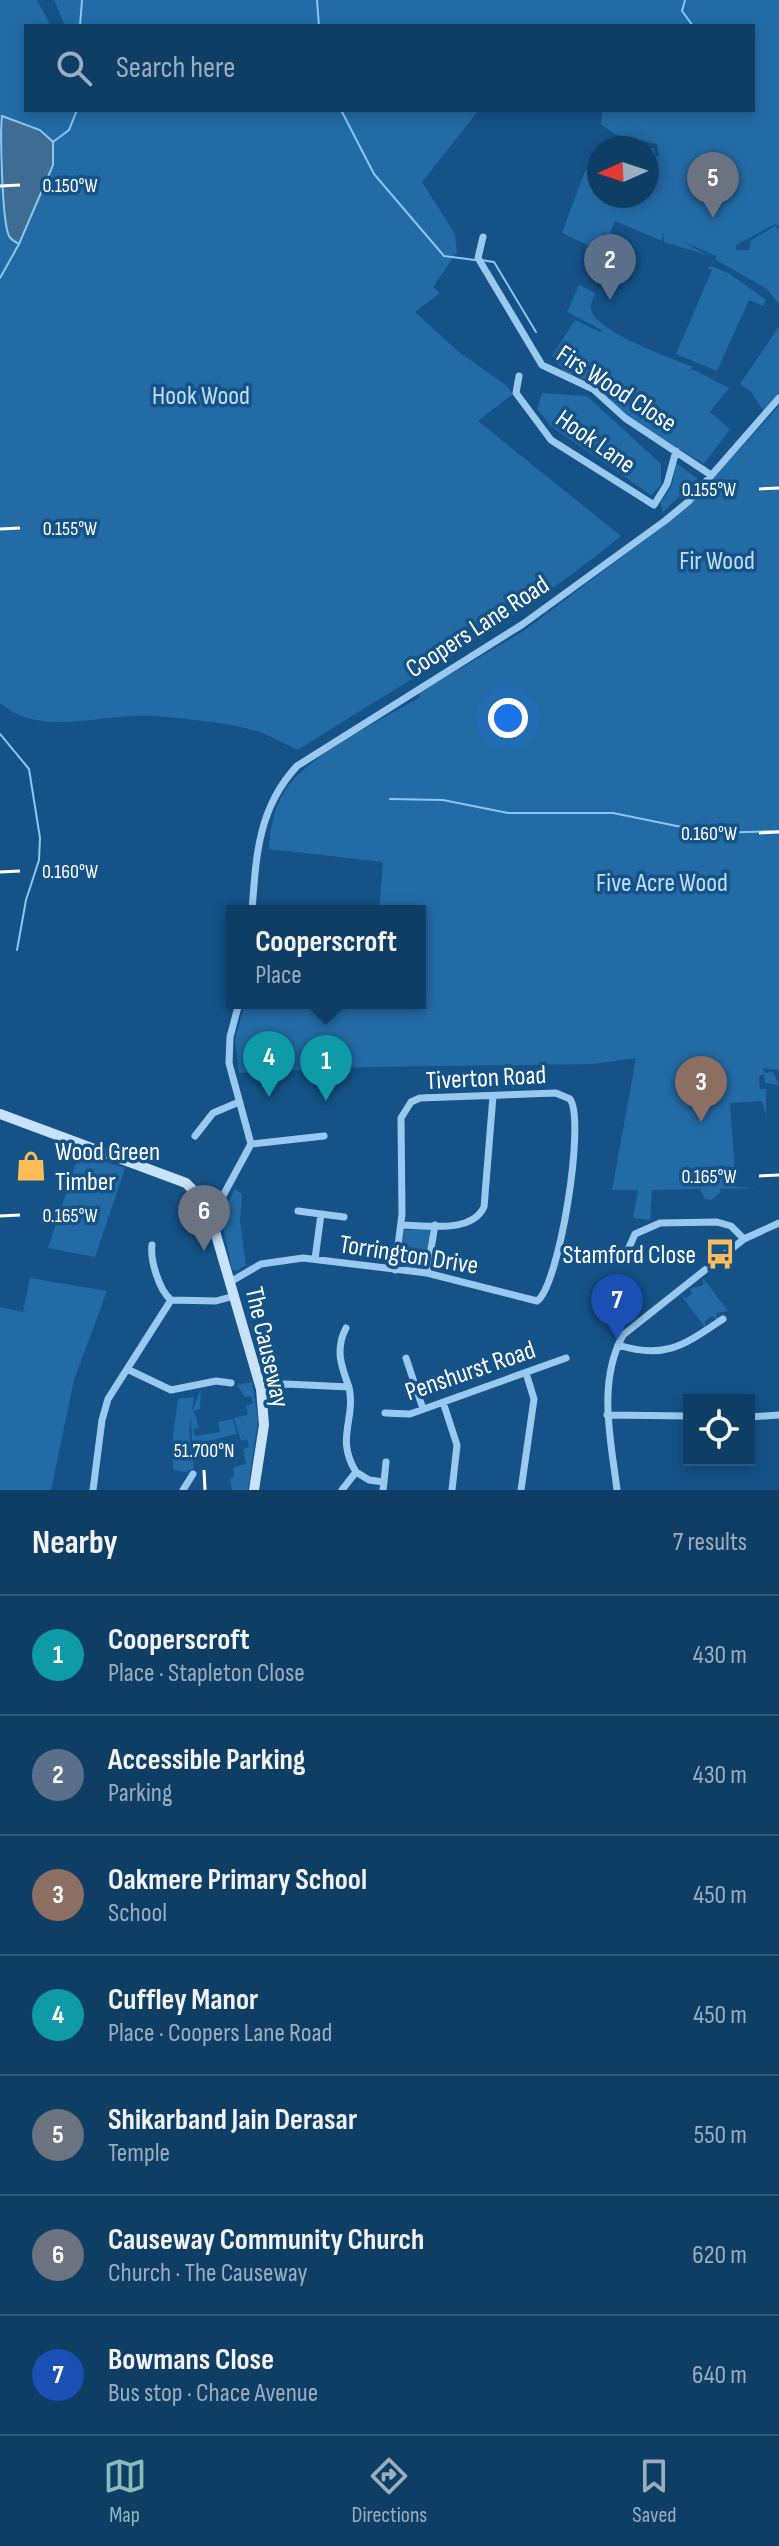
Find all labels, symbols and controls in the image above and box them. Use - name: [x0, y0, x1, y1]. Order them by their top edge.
- search box: [24, 24, 755, 112]
- icon: search: [52, 46, 96, 90]
- text: Search here: [116, 50, 235, 86]
- north arrow: [587, 136, 659, 208]
- pin: 5: [687, 152, 739, 218]
- text: 0.150°W: [42, 174, 98, 198]
- pin: 2: [584, 234, 636, 300]
- street label: Firs Wood Close: [550, 339, 682, 439]
- park label: Hook Wood: [152, 381, 250, 412]
- street label: Hook Lane: [549, 404, 641, 481]
- text: 0.155°W: [682, 478, 736, 502]
- text: 0.155°W: [43, 517, 97, 541]
- park label: Fir Wood: [679, 546, 755, 577]
- street label: Coopers Lane Road: [400, 569, 555, 685]
- your location: [488, 698, 528, 738]
- text: 0.160°W: [681, 822, 737, 846]
- text: 0.160°W: [42, 860, 98, 884]
- park label: Five Acre Wood: [596, 868, 728, 899]
- popup: [226, 905, 426, 1009]
- text: Cooperscroft: [255, 924, 397, 960]
- text: Place: [255, 960, 302, 991]
- pin: 4: [243, 1031, 295, 1097]
- pin: 1: [300, 1035, 352, 1101]
- pin: 3: [675, 1056, 727, 1122]
- street label: Tiverton Road: [425, 1060, 547, 1097]
- place label: Wood Green Timber: [55, 1137, 160, 1198]
- shop icon: Wood Green Timber: [14, 1149, 48, 1183]
- text: 0.165°W: [681, 1165, 737, 1189]
- pin: 6: [178, 1185, 230, 1251]
- text: 0.165°W: [42, 1204, 98, 1228]
- street label: Torrington Drive: [337, 1229, 480, 1282]
- bus stop icon: Stamford Close: [703, 1237, 737, 1271]
- place label: Stamford Close: [563, 1240, 696, 1271]
- pin: 7: [591, 1274, 643, 1340]
- street label: The Causeway: [238, 1284, 295, 1411]
- street label: Penshurst Road: [401, 1335, 540, 1408]
- map controls: [683, 1394, 755, 1466]
- button: locate: [683, 1394, 755, 1466]
- text: 51.700°N: [174, 1439, 234, 1463]
- text: Nearby: [32, 1522, 118, 1563]
- text: 7 results: [673, 1527, 747, 1558]
- text: Cooperscroft: [108, 1622, 250, 1658]
- text: 1: [53, 1640, 63, 1671]
- text: 430 m: [693, 1640, 747, 1671]
- text: Place · Stapleton Close: [108, 1658, 305, 1689]
- text: Accessible Parking: [108, 1742, 306, 1778]
- text: 2: [52, 1760, 64, 1791]
- text: 430 m: [693, 1760, 747, 1791]
- text: Parking: [108, 1778, 172, 1809]
- text: Oakmere Primary School: [108, 1862, 367, 1898]
- text: 3: [52, 1880, 64, 1911]
- text: 450 m: [693, 1880, 747, 1911]
- text: School: [108, 1898, 167, 1929]
- text: Cuffley Manor: [108, 1982, 258, 2018]
- text: 4: [52, 2000, 64, 2031]
- text: 450 m: [693, 2000, 747, 2031]
- text: Place · Coopers Lane Road: [108, 2018, 332, 2049]
- text: Shikarband Jain Derasar: [108, 2102, 357, 2138]
- text: 5: [52, 2120, 64, 2151]
- text: 550 m: [694, 2120, 747, 2151]
- text: Temple: [108, 2138, 170, 2169]
- text: Causeway Community Church: [108, 2222, 424, 2258]
- text: 6: [52, 2240, 64, 2271]
- text: 620 m: [692, 2240, 747, 2271]
- text: Church · The Causeway: [108, 2258, 308, 2289]
- text: Bowmans Close: [108, 2342, 274, 2378]
- text: 7: [52, 2360, 64, 2391]
- text: 640 m: [692, 2360, 747, 2391]
- text: Bus stop · Chace Avenue: [108, 2378, 318, 2409]
- tab: Map: [103, 2454, 147, 2529]
- tab: Directions: [352, 2454, 427, 2529]
- tab: Saved: [632, 2454, 676, 2529]

